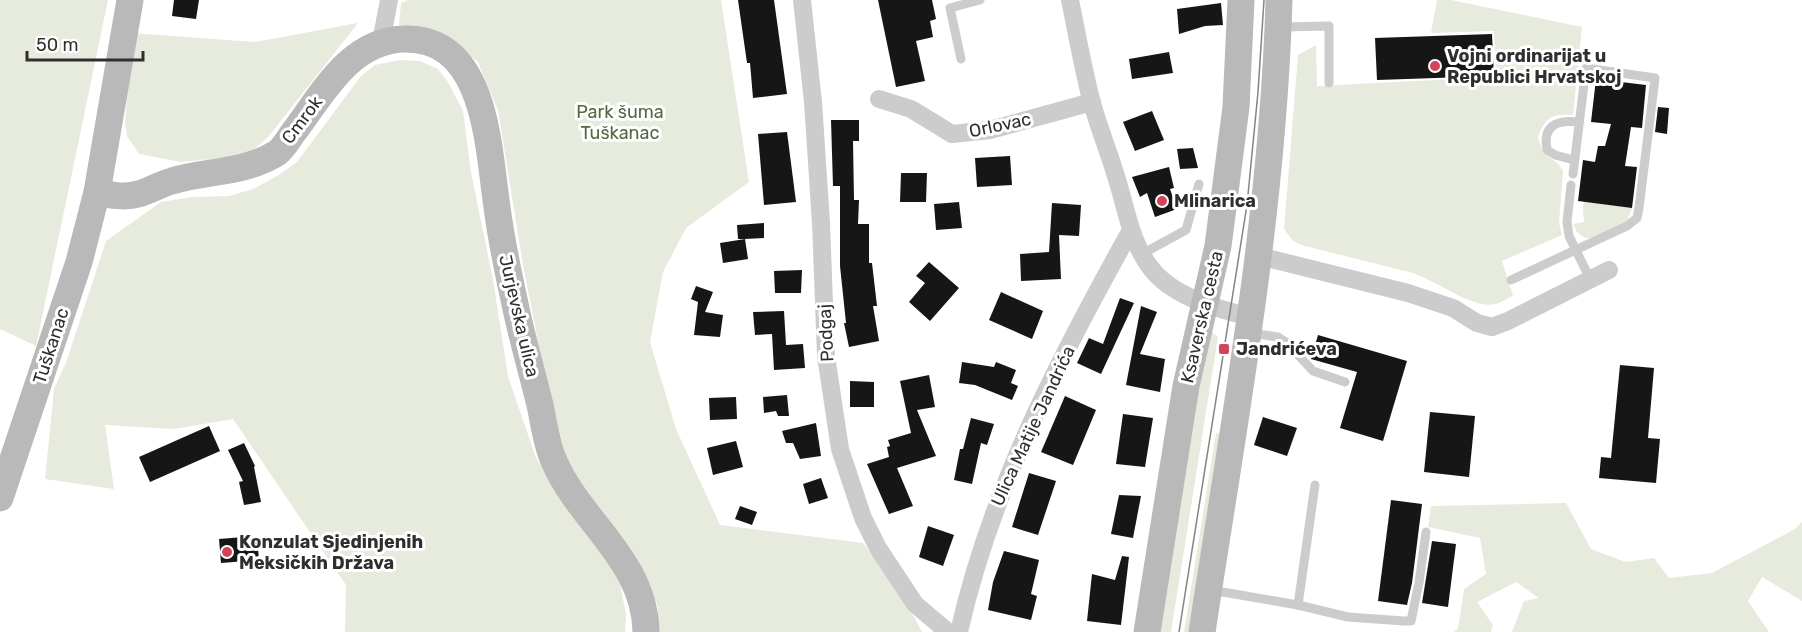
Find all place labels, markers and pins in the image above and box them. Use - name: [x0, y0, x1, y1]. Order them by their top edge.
- place label: Vojni ordinarijat u Republici Hrvatskoj: [1447, 45, 1622, 88]
- marker: Vojni ordinarijat u Republici Hrvatskoj: [1428, 59, 1442, 73]
- place label: Mlinarica: [1174, 190, 1256, 212]
- marker: Mlinarica: [1155, 194, 1169, 208]
- place label: Jandrićeva: [1236, 338, 1337, 360]
- marker: Jandrićeva: [1217, 342, 1231, 356]
- place label: Konzulat Sjedinjenih Meksičkih Država: [239, 531, 423, 574]
- marker: Konzulat Sjedinjenih Meksičkih Država: [220, 545, 234, 559]

